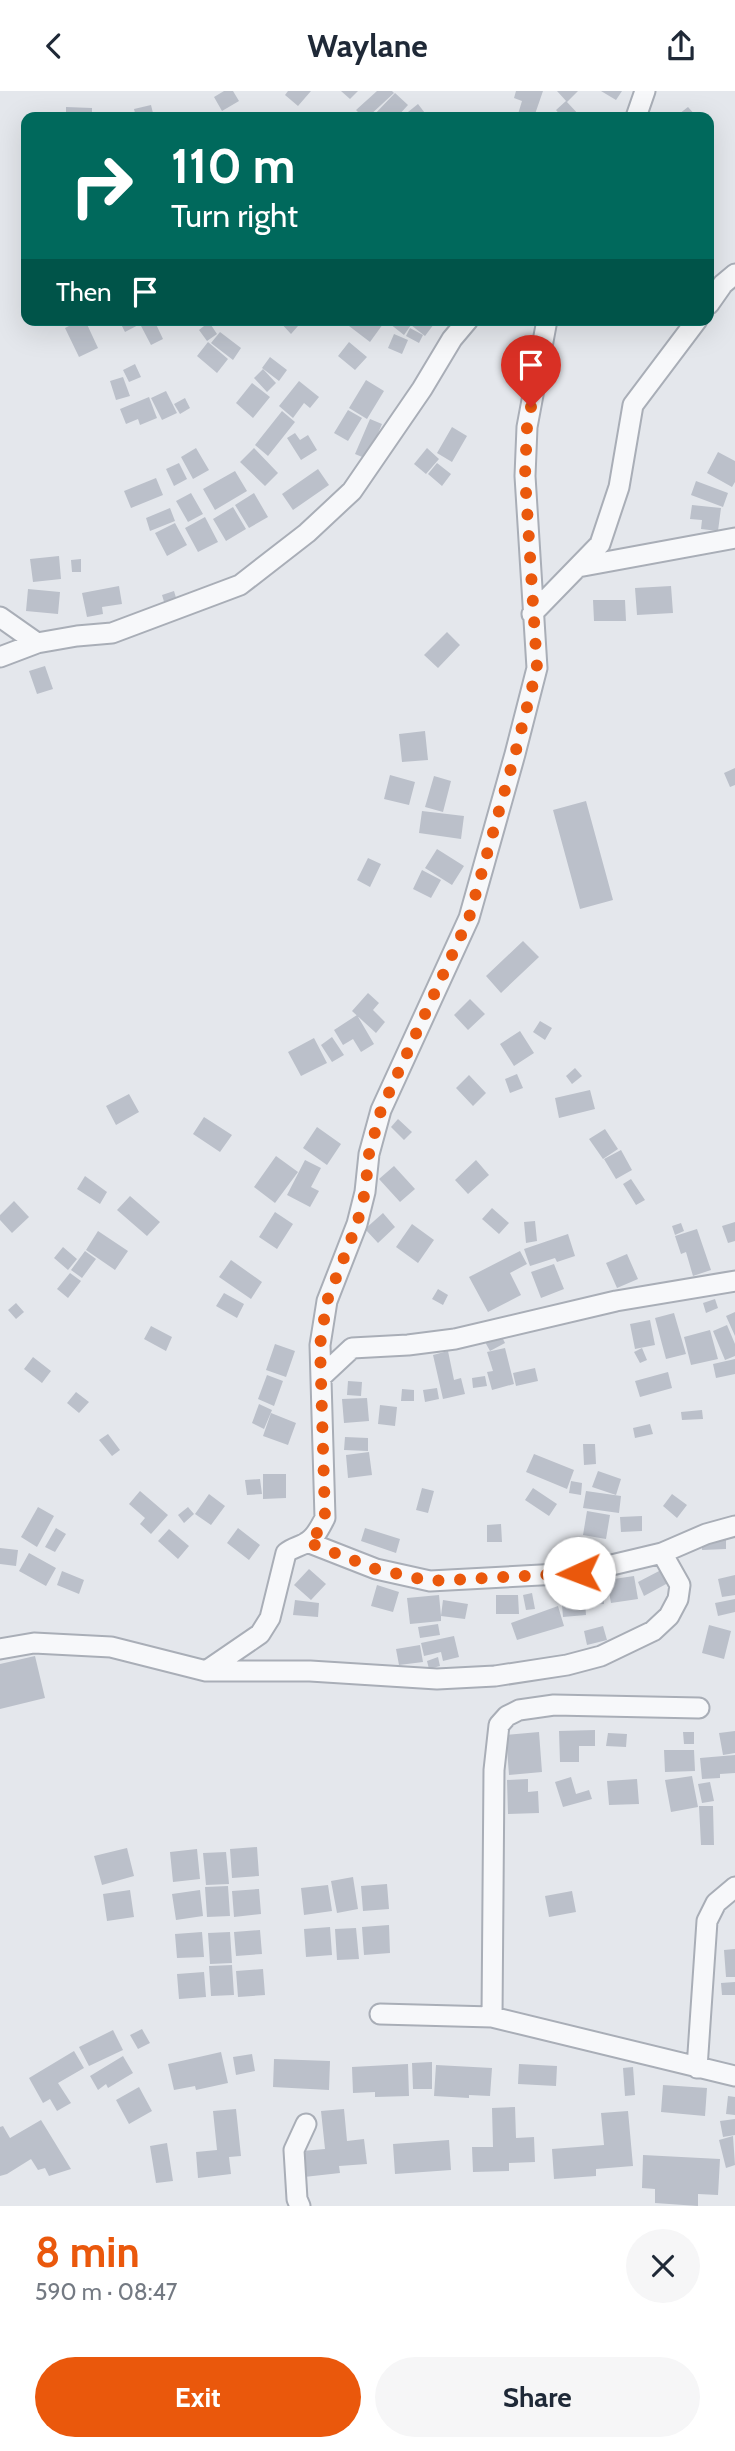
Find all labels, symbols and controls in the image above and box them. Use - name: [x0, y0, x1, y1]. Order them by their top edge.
- text: Waylane: [307, 26, 428, 65]
- icon: back: [35, 27, 73, 65]
- icon: share: [662, 27, 700, 65]
- text: 110 m: [171, 136, 295, 195]
- icon: right: [56, 140, 147, 231]
- text: Turn right: [171, 196, 298, 235]
- icon: arrive: [126, 273, 164, 311]
- text: Then: [56, 276, 112, 308]
- pin: [501, 335, 561, 407]
- icon: arrive: [512, 346, 550, 384]
- position arrow: [542, 1536, 616, 1610]
- text: 8 min: [35, 2226, 140, 2278]
- button: close: [626, 2229, 700, 2303]
- text: 590 m · 08:47: [35, 2278, 177, 2306]
- button: Exit: [35, 2357, 361, 2437]
- button: Share: [375, 2357, 700, 2437]

